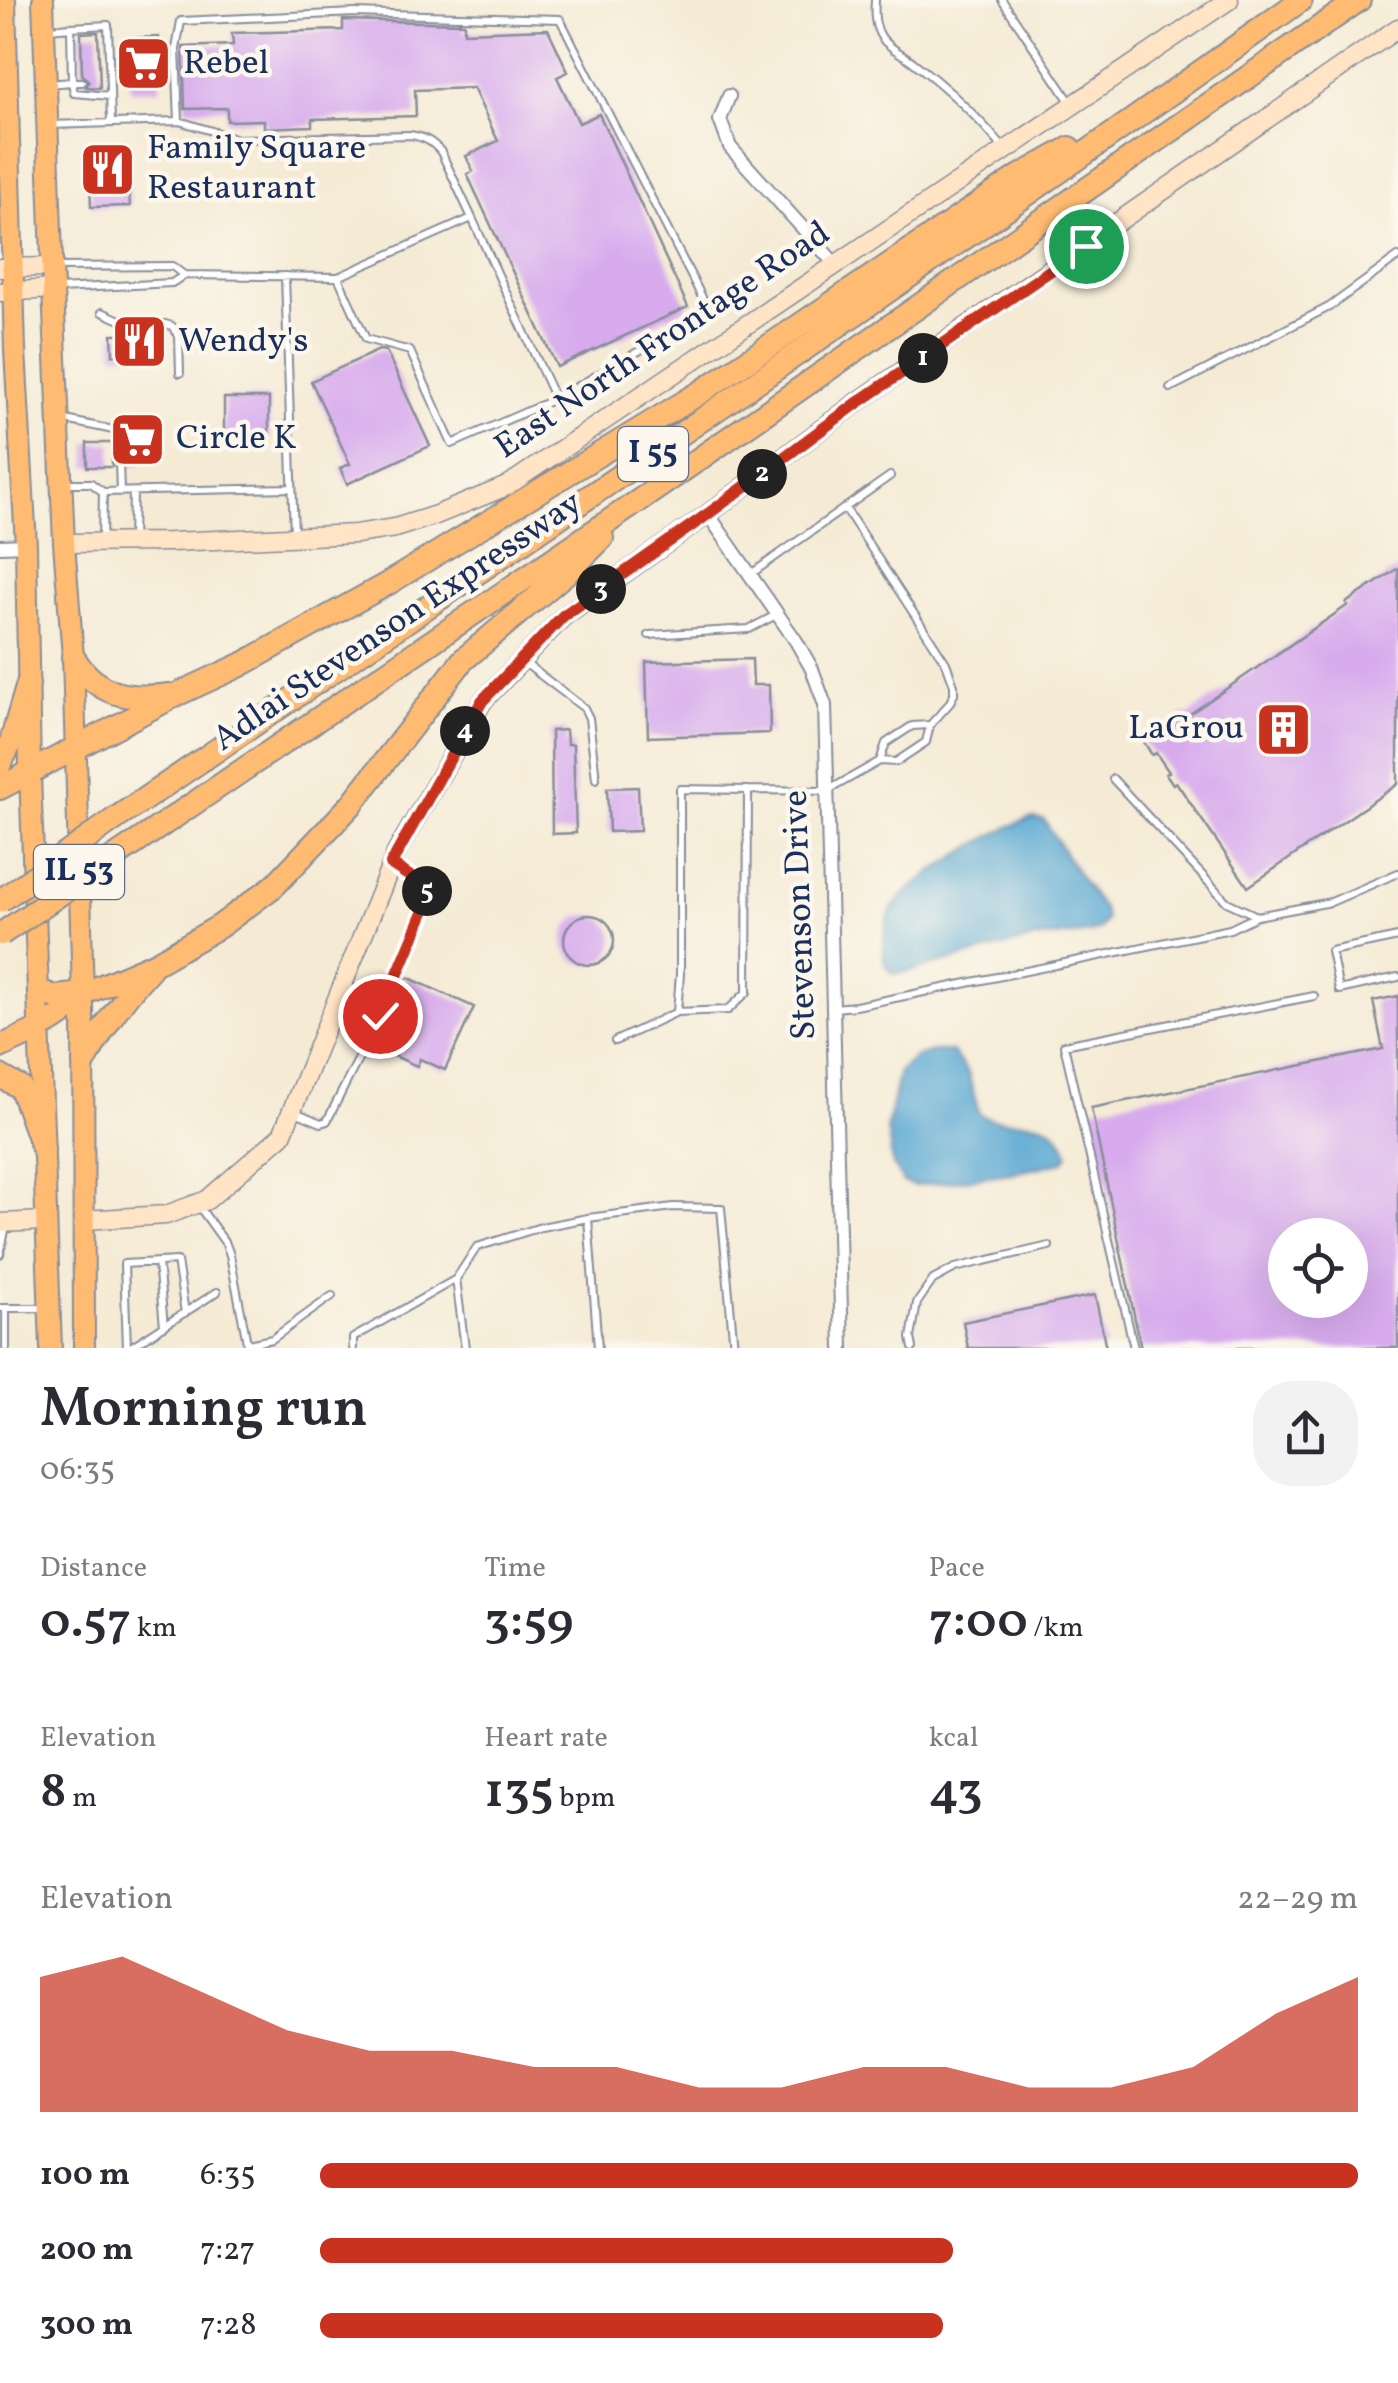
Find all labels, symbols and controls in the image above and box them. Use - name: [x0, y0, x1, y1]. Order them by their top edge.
- supermarket icon: Rebel: [114, 34, 174, 94]
- place label: Rebel: [183, 40, 269, 88]
- place label: Family Square Restaurant: [147, 125, 366, 213]
- restaurant icon: Family Square Restaurant: [78, 139, 138, 199]
- pin: [1044, 204, 1129, 289]
- street label: East North Frontage Road: [486, 211, 840, 471]
- icon: arrive: [1059, 219, 1114, 274]
- restaurant icon: Wendy's: [109, 312, 169, 372]
- place label: Wendy's: [178, 318, 308, 366]
- pin: 1: [898, 333, 948, 383]
- text: 1: [917, 338, 929, 377]
- supermarket icon: Circle K: [107, 409, 167, 469]
- place label: Circle K: [176, 415, 297, 463]
- road number: I 55: [618, 427, 688, 481]
- pin: 2: [737, 449, 787, 499]
- text: 2: [755, 454, 769, 493]
- street label: Adlai Stevenson Expressway: [204, 480, 592, 764]
- pin: 3: [576, 564, 626, 614]
- text: 3: [594, 569, 608, 608]
- building icon: LaGrou: [1253, 699, 1313, 759]
- place label: LaGrou: [1128, 705, 1244, 753]
- pin: 4: [440, 706, 490, 756]
- text: 4: [457, 711, 473, 750]
- street label: Stevenson Drive: [773, 789, 829, 1041]
- road number: IL 53: [34, 845, 124, 899]
- pin: 5: [402, 866, 452, 916]
- text: 5: [420, 871, 434, 910]
- pin: [338, 974, 423, 1059]
- icon: check: [353, 989, 408, 1044]
- map controls: [1268, 1218, 1368, 1318]
- button: locate: [1268, 1218, 1368, 1318]
- text: Morning run: [40, 1373, 368, 1449]
- button: share: [1253, 1381, 1358, 1486]
- text: 06:35: [40, 1449, 115, 1493]
- text: Distance: [40, 1549, 147, 1588]
- text: Time: [484, 1549, 546, 1588]
- text: Pace: [929, 1549, 985, 1588]
- text: 0.57: [40, 1588, 131, 1658]
- text: 3:59: [484, 1588, 574, 1658]
- text: 7:00: [929, 1588, 1028, 1658]
- text: km: [131, 1609, 177, 1648]
- text: /km: [1028, 1609, 1084, 1648]
- text: Elevation: [40, 1719, 156, 1758]
- text: Heart rate: [484, 1719, 608, 1758]
- text: kcal: [929, 1719, 978, 1758]
- text: 8: [40, 1758, 67, 1828]
- text: 135: [484, 1758, 554, 1828]
- text: 43: [929, 1758, 983, 1828]
- text: m: [67, 1779, 97, 1818]
- text: bpm: [554, 1779, 615, 1818]
- text: Elevation: [40, 1878, 173, 1922]
- text: 22–29 m: [1237, 1878, 1358, 1922]
- text: 100 m: [40, 2154, 130, 2198]
- text: 6:35: [200, 2154, 256, 2198]
- text: 200 m: [40, 2229, 134, 2273]
- text: 7:27: [200, 2229, 255, 2273]
- text: 300 m: [40, 2304, 133, 2348]
- text: 7:28: [200, 2304, 257, 2348]

